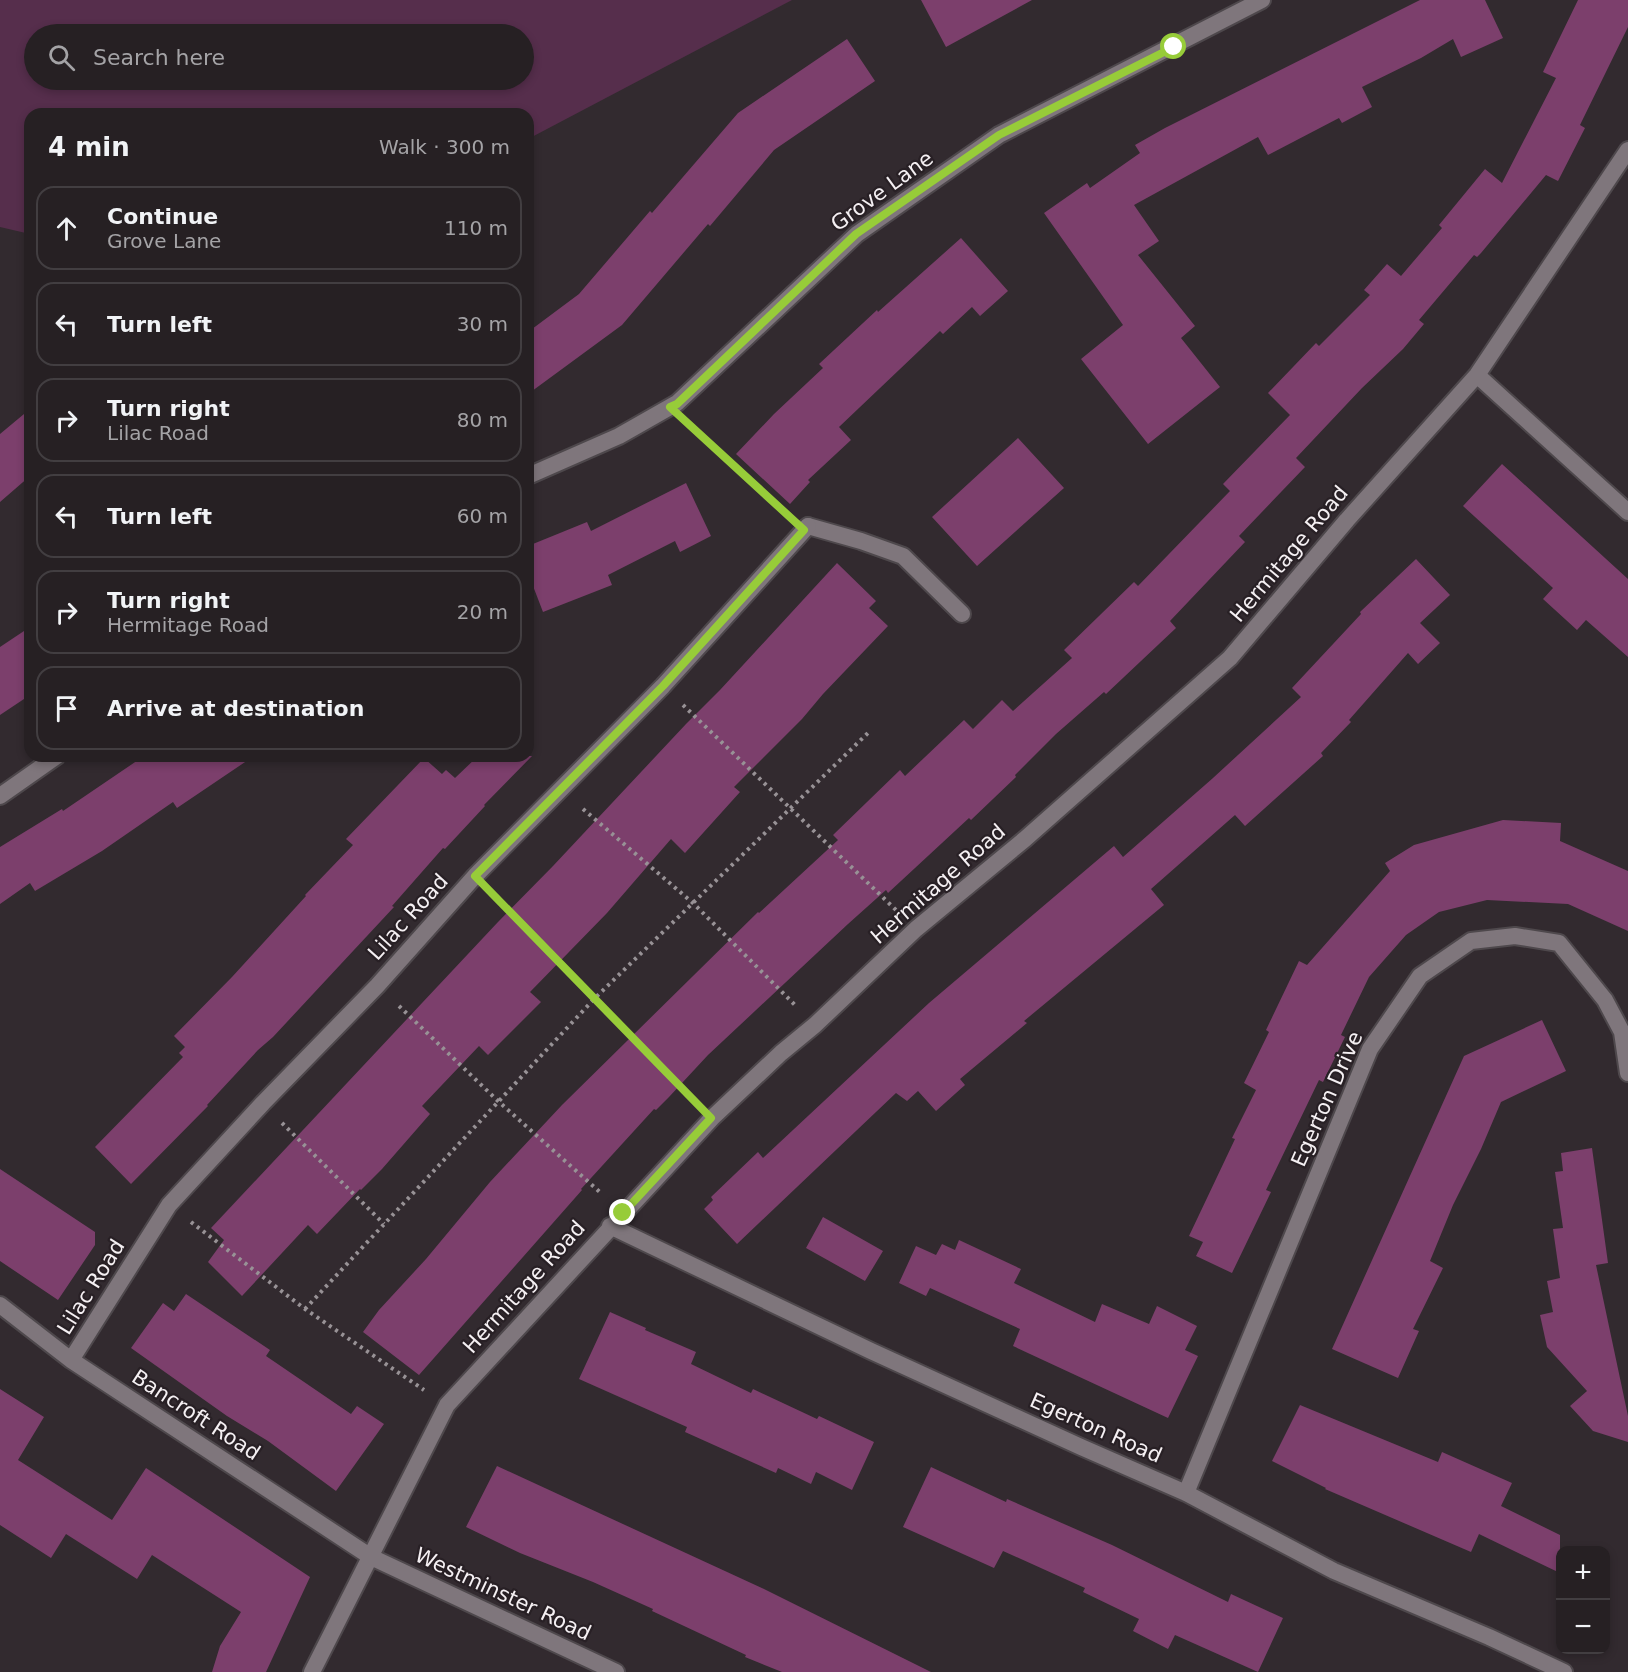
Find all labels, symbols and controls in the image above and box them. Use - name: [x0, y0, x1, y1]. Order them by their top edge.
- search box: [24, 24, 534, 90]
- route start: [1160, 33, 1186, 59]
- icon: search: [45, 41, 78, 74]
- text: Search here: [93, 45, 225, 70]
- text: 4 min: [48, 132, 130, 162]
- text: Walk · 300 m: [379, 135, 510, 159]
- street label: Grove Lane: [826, 146, 938, 236]
- text: Continue: [107, 204, 218, 229]
- icon: ahead: [50, 212, 83, 245]
- text: 110 m: [444, 216, 508, 240]
- text: Grove Lane: [107, 229, 221, 253]
- icon: left: [50, 308, 83, 341]
- text: Turn left: [107, 312, 212, 337]
- text: 30 m: [457, 312, 508, 336]
- text: Turn right: [107, 396, 230, 421]
- icon: right: [50, 404, 83, 437]
- text: 80 m: [457, 408, 508, 432]
- text: Lilac Road: [107, 421, 209, 445]
- street label: Hermitage Road: [1225, 481, 1353, 627]
- icon: left: [50, 500, 83, 533]
- text: Turn left: [107, 504, 212, 529]
- text: 60 m: [457, 504, 508, 528]
- text: Turn right: [107, 588, 230, 613]
- icon: right: [50, 596, 83, 629]
- text: 20 m: [457, 600, 508, 624]
- text: Hermitage Road: [107, 613, 269, 637]
- icon: arrive: [50, 692, 83, 725]
- text: Arrive at destination: [107, 696, 364, 721]
- street label: Hermitage Road: [866, 819, 1010, 949]
- street label: Lilac Road: [363, 869, 453, 965]
- street label: Egerton Drive: [1287, 1028, 1367, 1170]
- route end: [609, 1199, 635, 1225]
- street label: Hermitage Road: [458, 1216, 590, 1358]
- street label: Lilac Road: [52, 1235, 130, 1339]
- street label: Bancroft Road: [127, 1365, 265, 1465]
- street label: Egerton Road: [1026, 1388, 1166, 1468]
- street label: Westminster Road: [411, 1543, 595, 1645]
- map controls: [1556, 1546, 1610, 1654]
- button: +: [1556, 1546, 1610, 1600]
- button: −: [1556, 1600, 1610, 1654]

